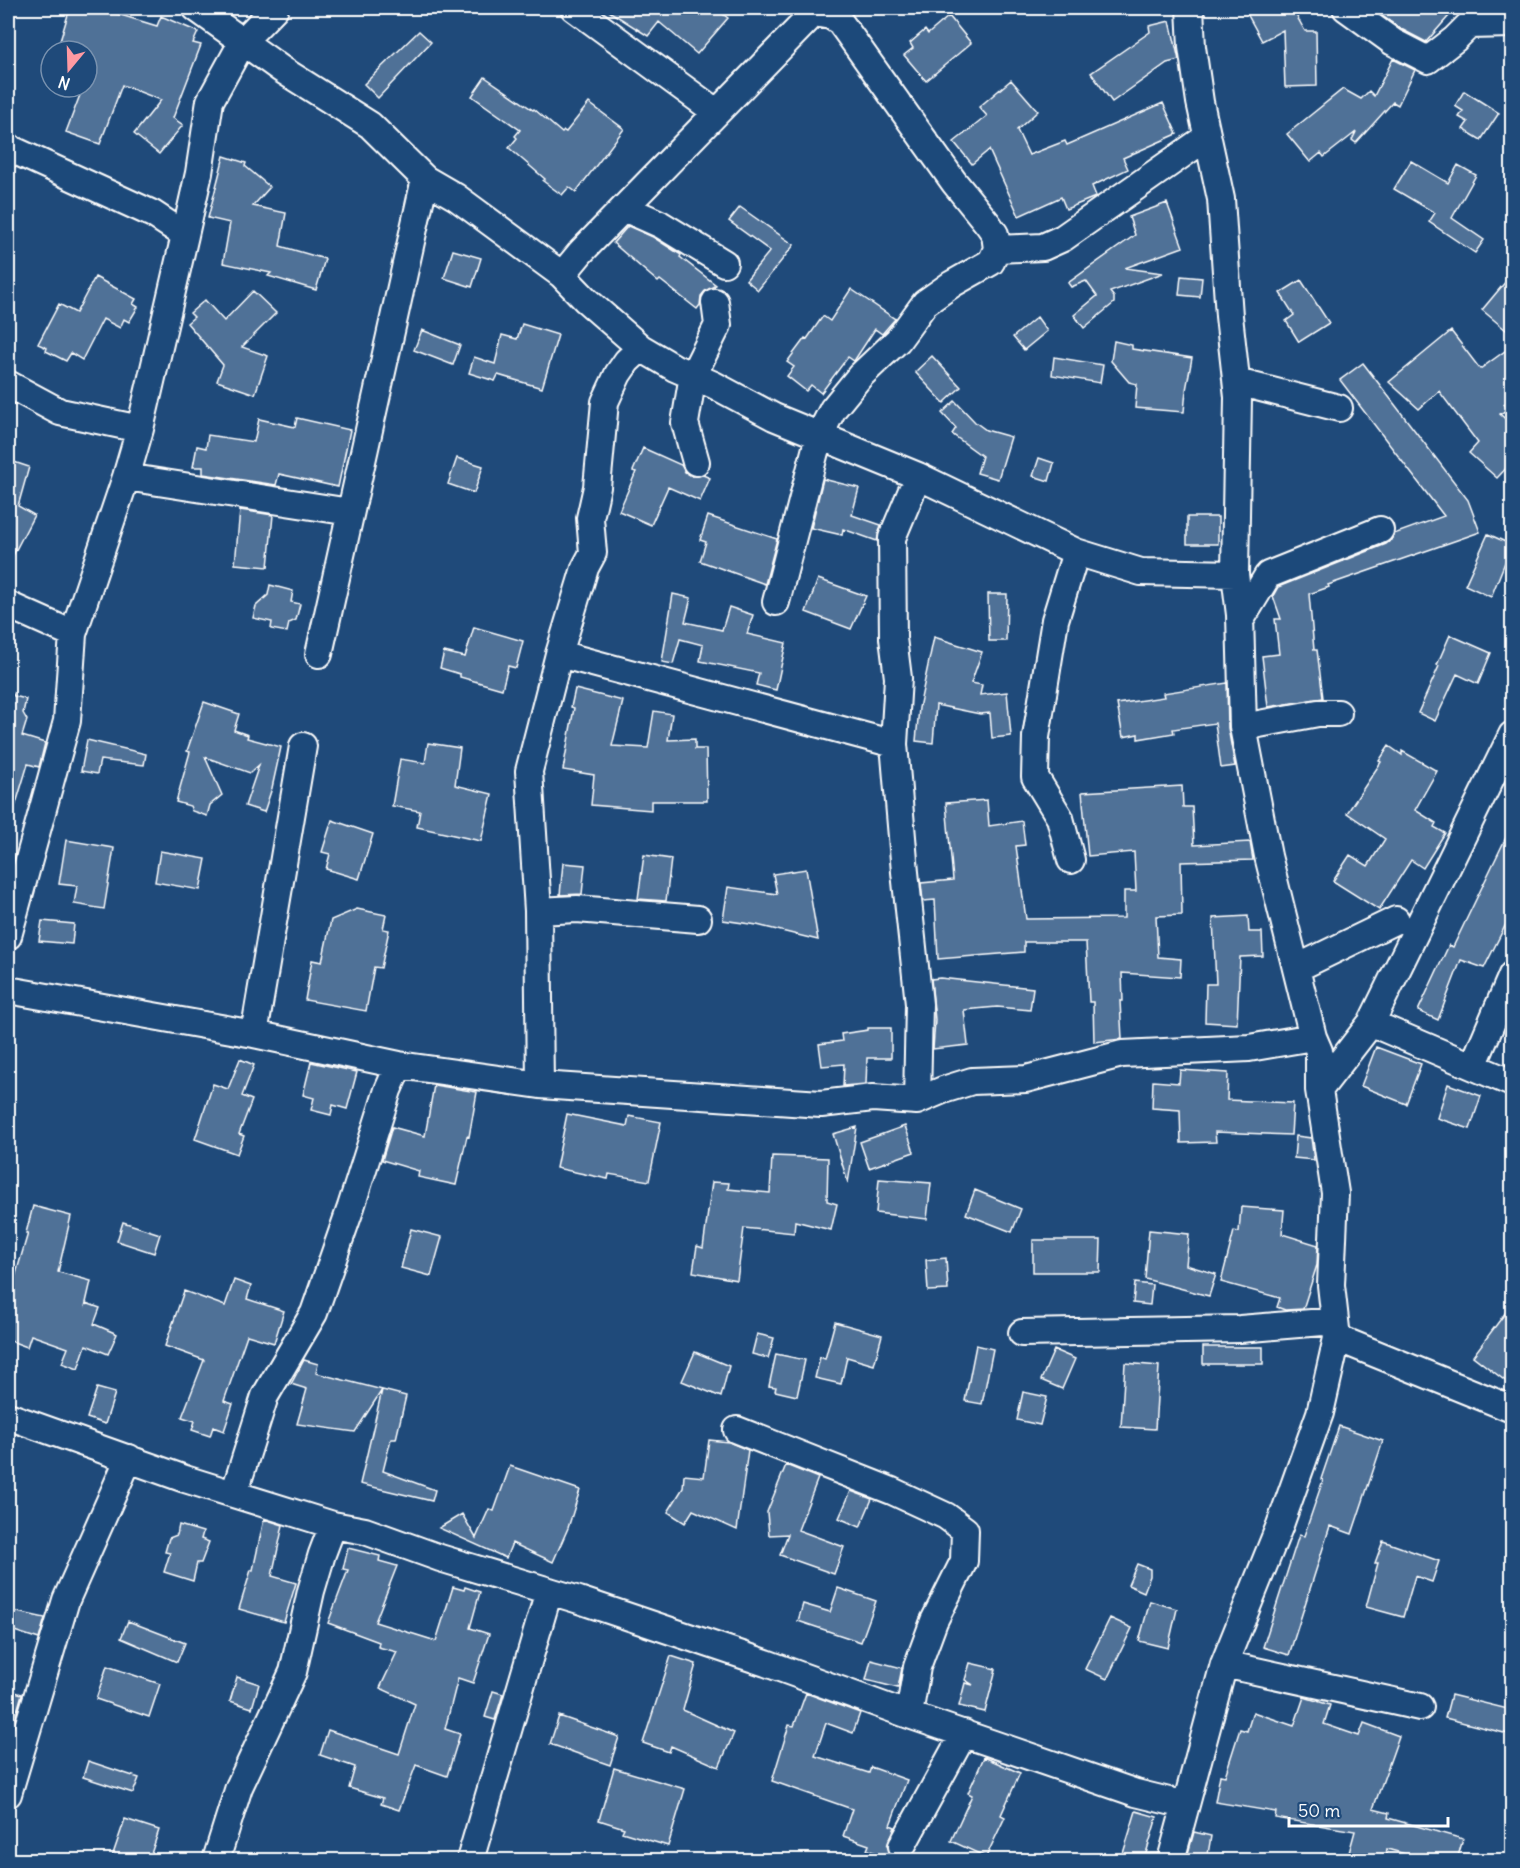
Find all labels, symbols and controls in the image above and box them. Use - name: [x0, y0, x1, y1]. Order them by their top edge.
- north arrow: [39, 39, 99, 99]
- text: N: [56, 72, 73, 94]
- scale bar: [1289, 1790, 1448, 1828]
- text: 50 m: [1298, 1799, 1340, 1822]

